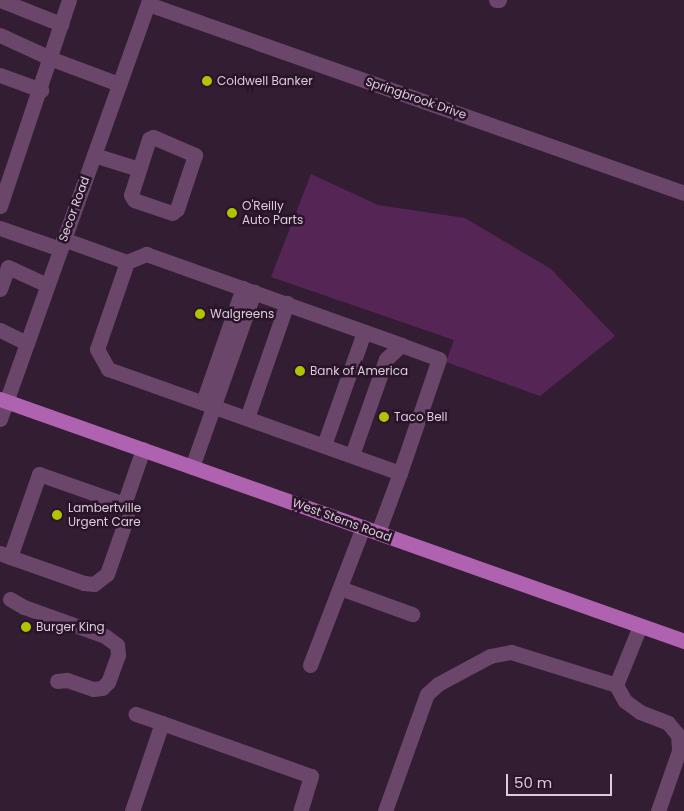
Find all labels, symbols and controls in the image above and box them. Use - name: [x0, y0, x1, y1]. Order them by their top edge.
- place label: Coldwell Banker: [217, 74, 313, 88]
- street label: Springbrook Drive: [364, 74, 468, 122]
- marker: Coldwell Banker: [201, 75, 213, 87]
- street label: Secor Road: [56, 174, 92, 244]
- place label: O'Reilly Auto Parts: [242, 199, 303, 227]
- marker: O'Reilly Auto Parts: [226, 207, 238, 219]
- place label: Walgreens: [210, 307, 274, 321]
- marker: Walgreens: [194, 308, 206, 320]
- place label: Bank of America: [310, 364, 408, 378]
- marker: Bank of America: [294, 365, 306, 377]
- place label: Taco Bell: [394, 410, 447, 424]
- marker: Taco Bell: [378, 411, 390, 423]
- street label: West Sterns Road: [290, 495, 394, 545]
- place label: Lambertville Urgent Care: [68, 501, 141, 529]
- marker: Lambertville Urgent Care: [50, 508, 64, 522]
- place label: Burger King: [36, 620, 105, 634]
- marker: Burger King: [20, 621, 32, 633]
- scale bar: [509, 764, 615, 796]
- text: 50 m: [514, 772, 552, 793]

